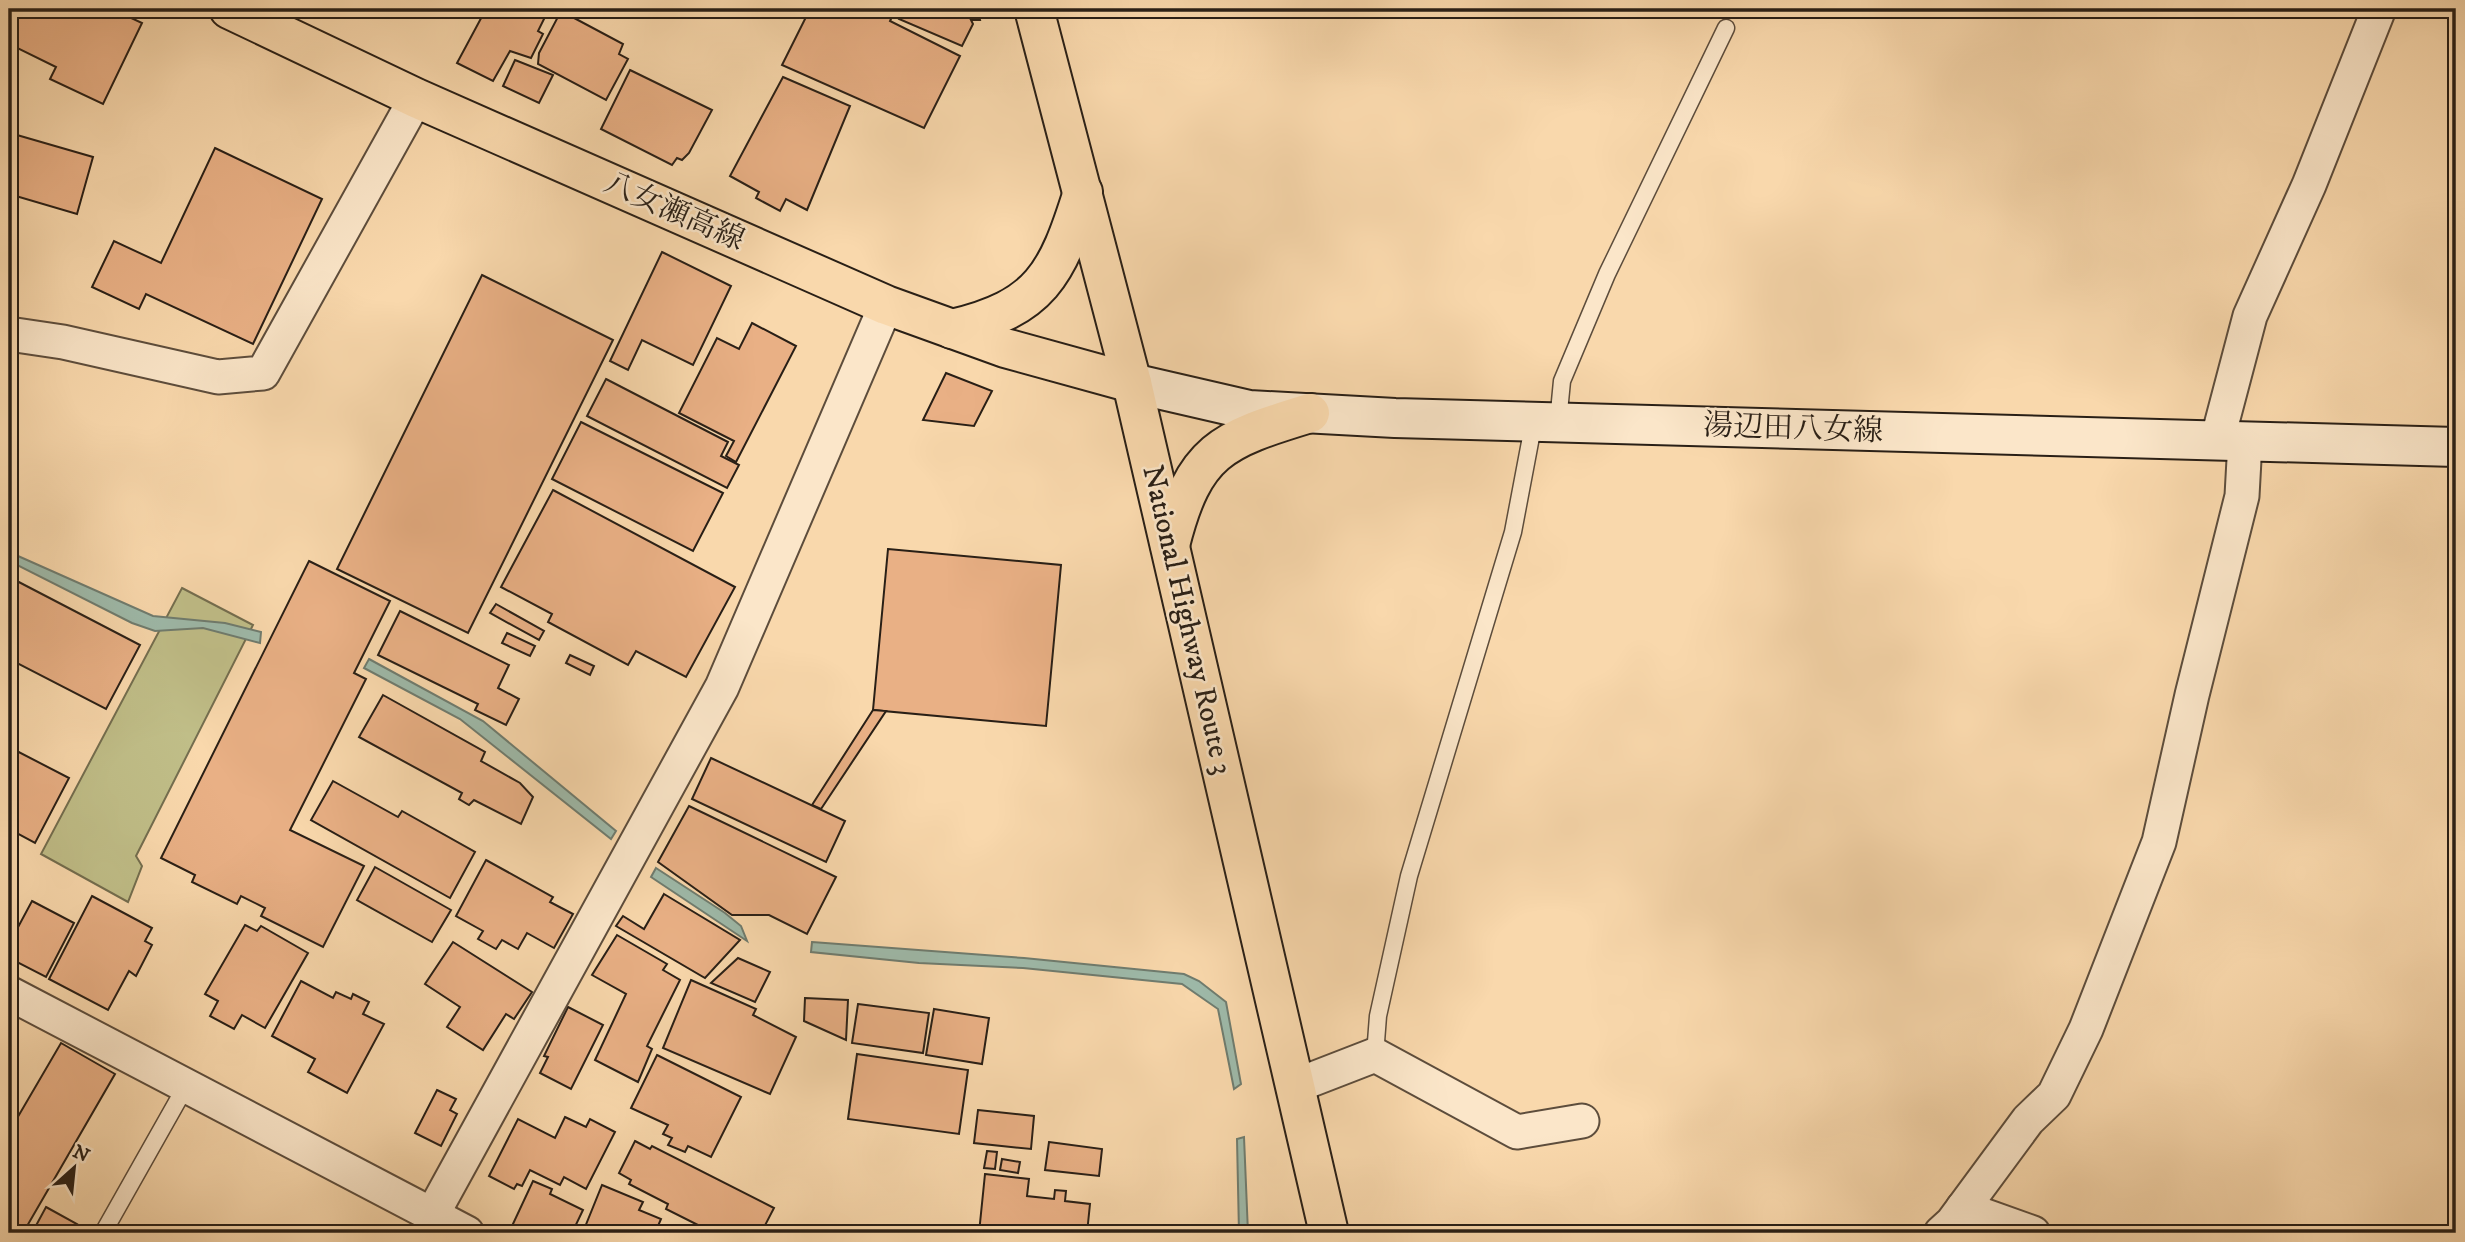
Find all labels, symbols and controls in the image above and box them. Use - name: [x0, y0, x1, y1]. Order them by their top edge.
- street label: 八女瀬高線: [598, 165, 750, 259]
- street label: 湯辺田八女線: [1702, 407, 1884, 451]
- street label: National Highway Route 3: [1133, 462, 1241, 778]
- north arrow: [38, 1134, 108, 1204]
- text: N: [69, 1140, 94, 1168]

